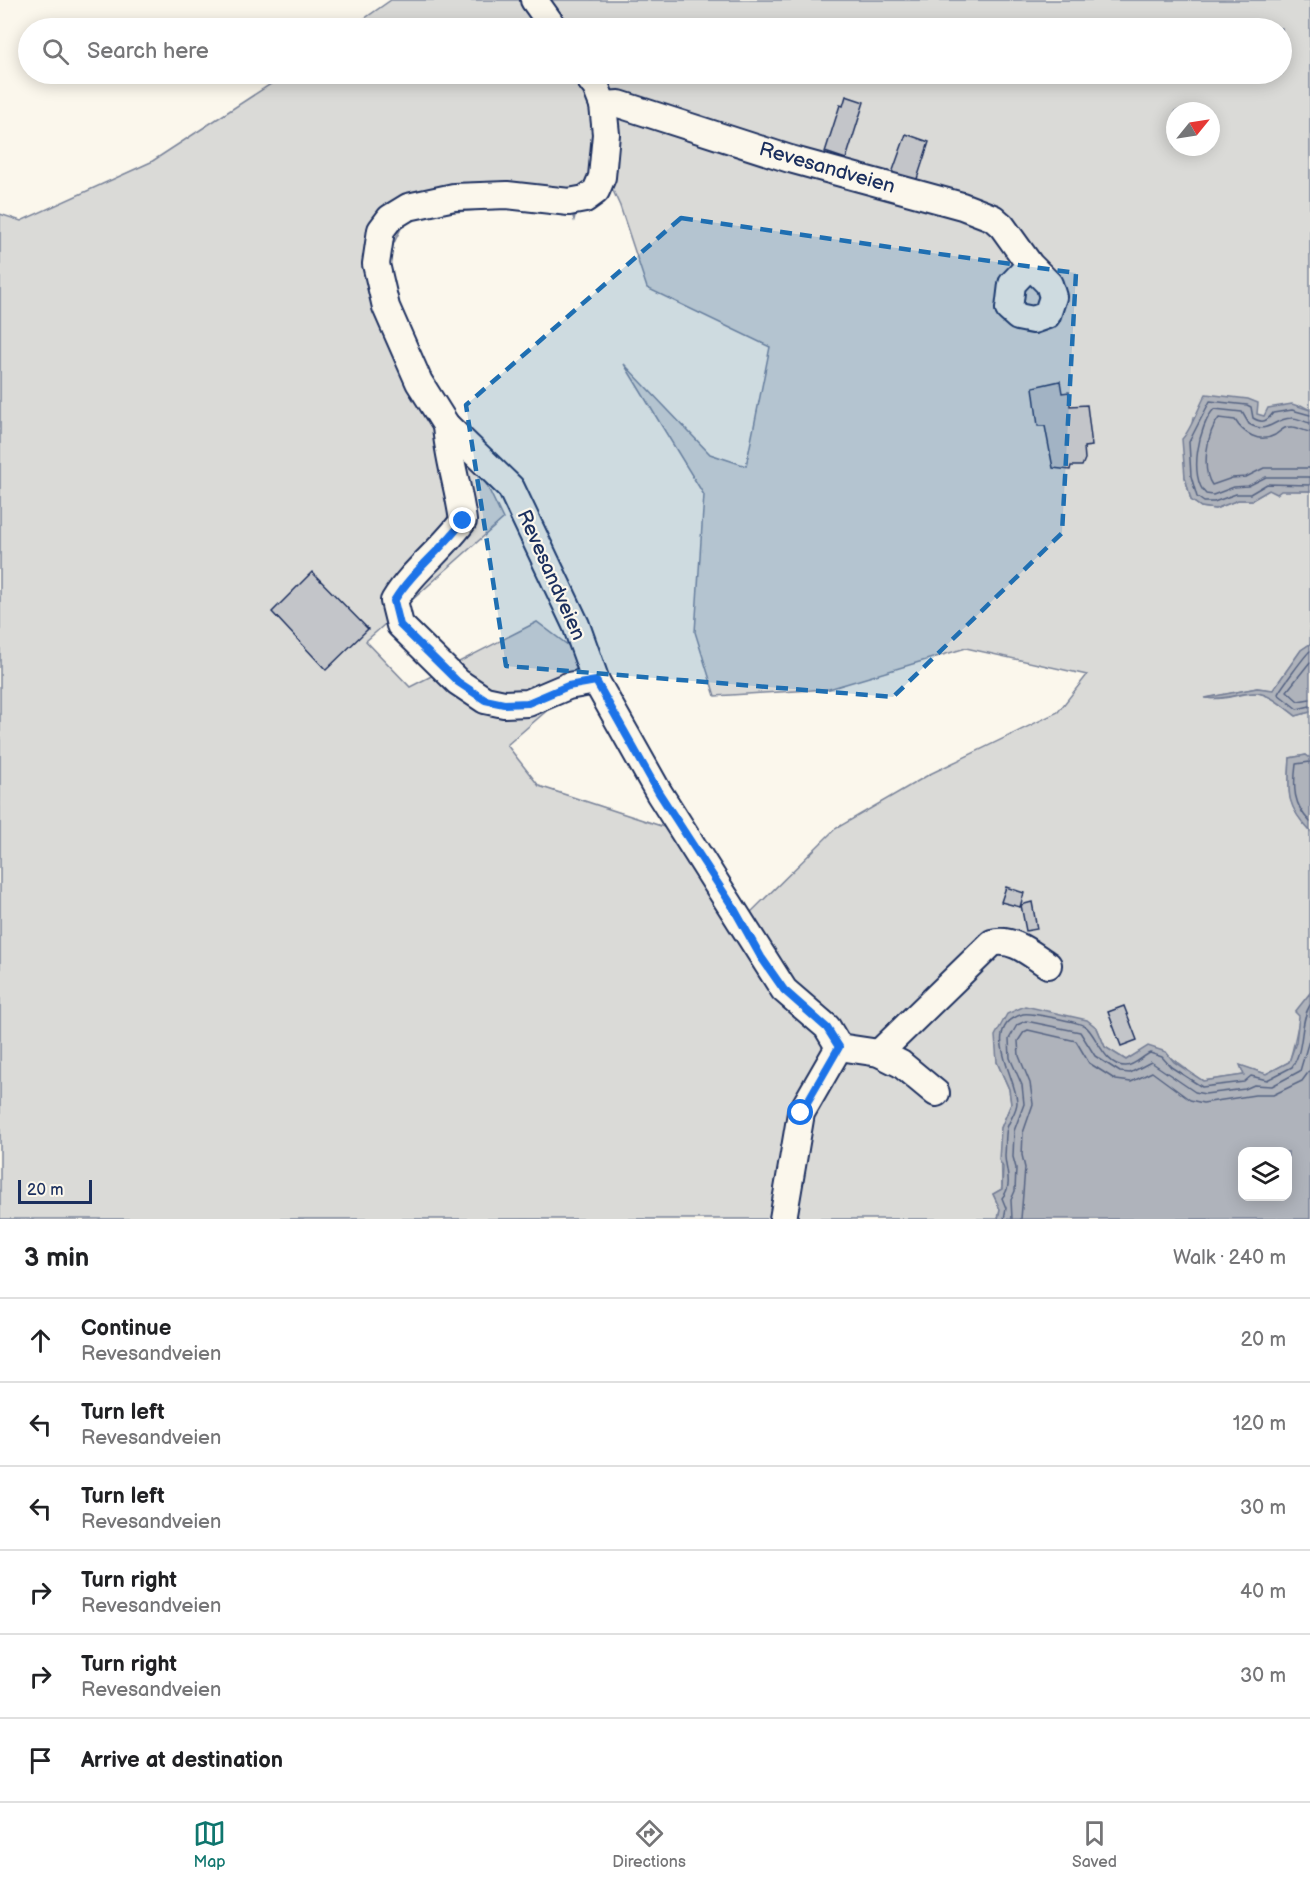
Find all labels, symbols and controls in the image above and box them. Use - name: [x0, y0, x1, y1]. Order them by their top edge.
- search box: [18, 18, 1292, 84]
- icon: search: [39, 35, 72, 68]
- text: Search here: [87, 38, 209, 65]
- north arrow: [1166, 102, 1220, 156]
- street label: Revesandveien: [756, 137, 898, 199]
- street label: Revesandveien: [512, 506, 590, 644]
- route end: [449, 507, 475, 533]
- route start: [787, 1099, 813, 1125]
- map controls: [1238, 1147, 1292, 1201]
- button: layers: [1238, 1147, 1292, 1201]
- scale bar: [18, 1177, 92, 1204]
- text: 20 m: [27, 1181, 63, 1200]
- text: 3 min: [24, 1243, 89, 1274]
- text: Walk · 240 m: [1173, 1246, 1286, 1270]
- text: Continue: [81, 1315, 171, 1342]
- icon: ahead: [24, 1324, 57, 1357]
- text: 20 m: [1241, 1328, 1286, 1352]
- text: Revesandveien: [81, 1342, 221, 1366]
- text: Turn left: [81, 1399, 165, 1426]
- icon: left: [24, 1408, 57, 1441]
- text: 120 m: [1233, 1412, 1286, 1436]
- text: Revesandveien: [81, 1426, 221, 1450]
- text: Turn left: [81, 1483, 165, 1510]
- icon: left: [24, 1492, 57, 1525]
- text: 30 m: [1240, 1496, 1286, 1520]
- text: Revesandveien: [81, 1510, 221, 1534]
- text: Turn right: [81, 1567, 177, 1594]
- icon: right: [24, 1576, 57, 1609]
- text: 40 m: [1240, 1580, 1286, 1604]
- text: Revesandveien: [81, 1594, 221, 1618]
- text: Turn right: [81, 1651, 177, 1678]
- icon: right: [24, 1660, 57, 1693]
- text: 30 m: [1240, 1664, 1286, 1688]
- text: Revesandveien: [81, 1678, 221, 1702]
- icon: arrive: [24, 1744, 57, 1777]
- text: Arrive at destination: [81, 1747, 283, 1774]
- tab: Map: [193, 1817, 226, 1872]
- tab: Directions: [612, 1817, 686, 1872]
- tab: Saved: [1072, 1817, 1117, 1872]

